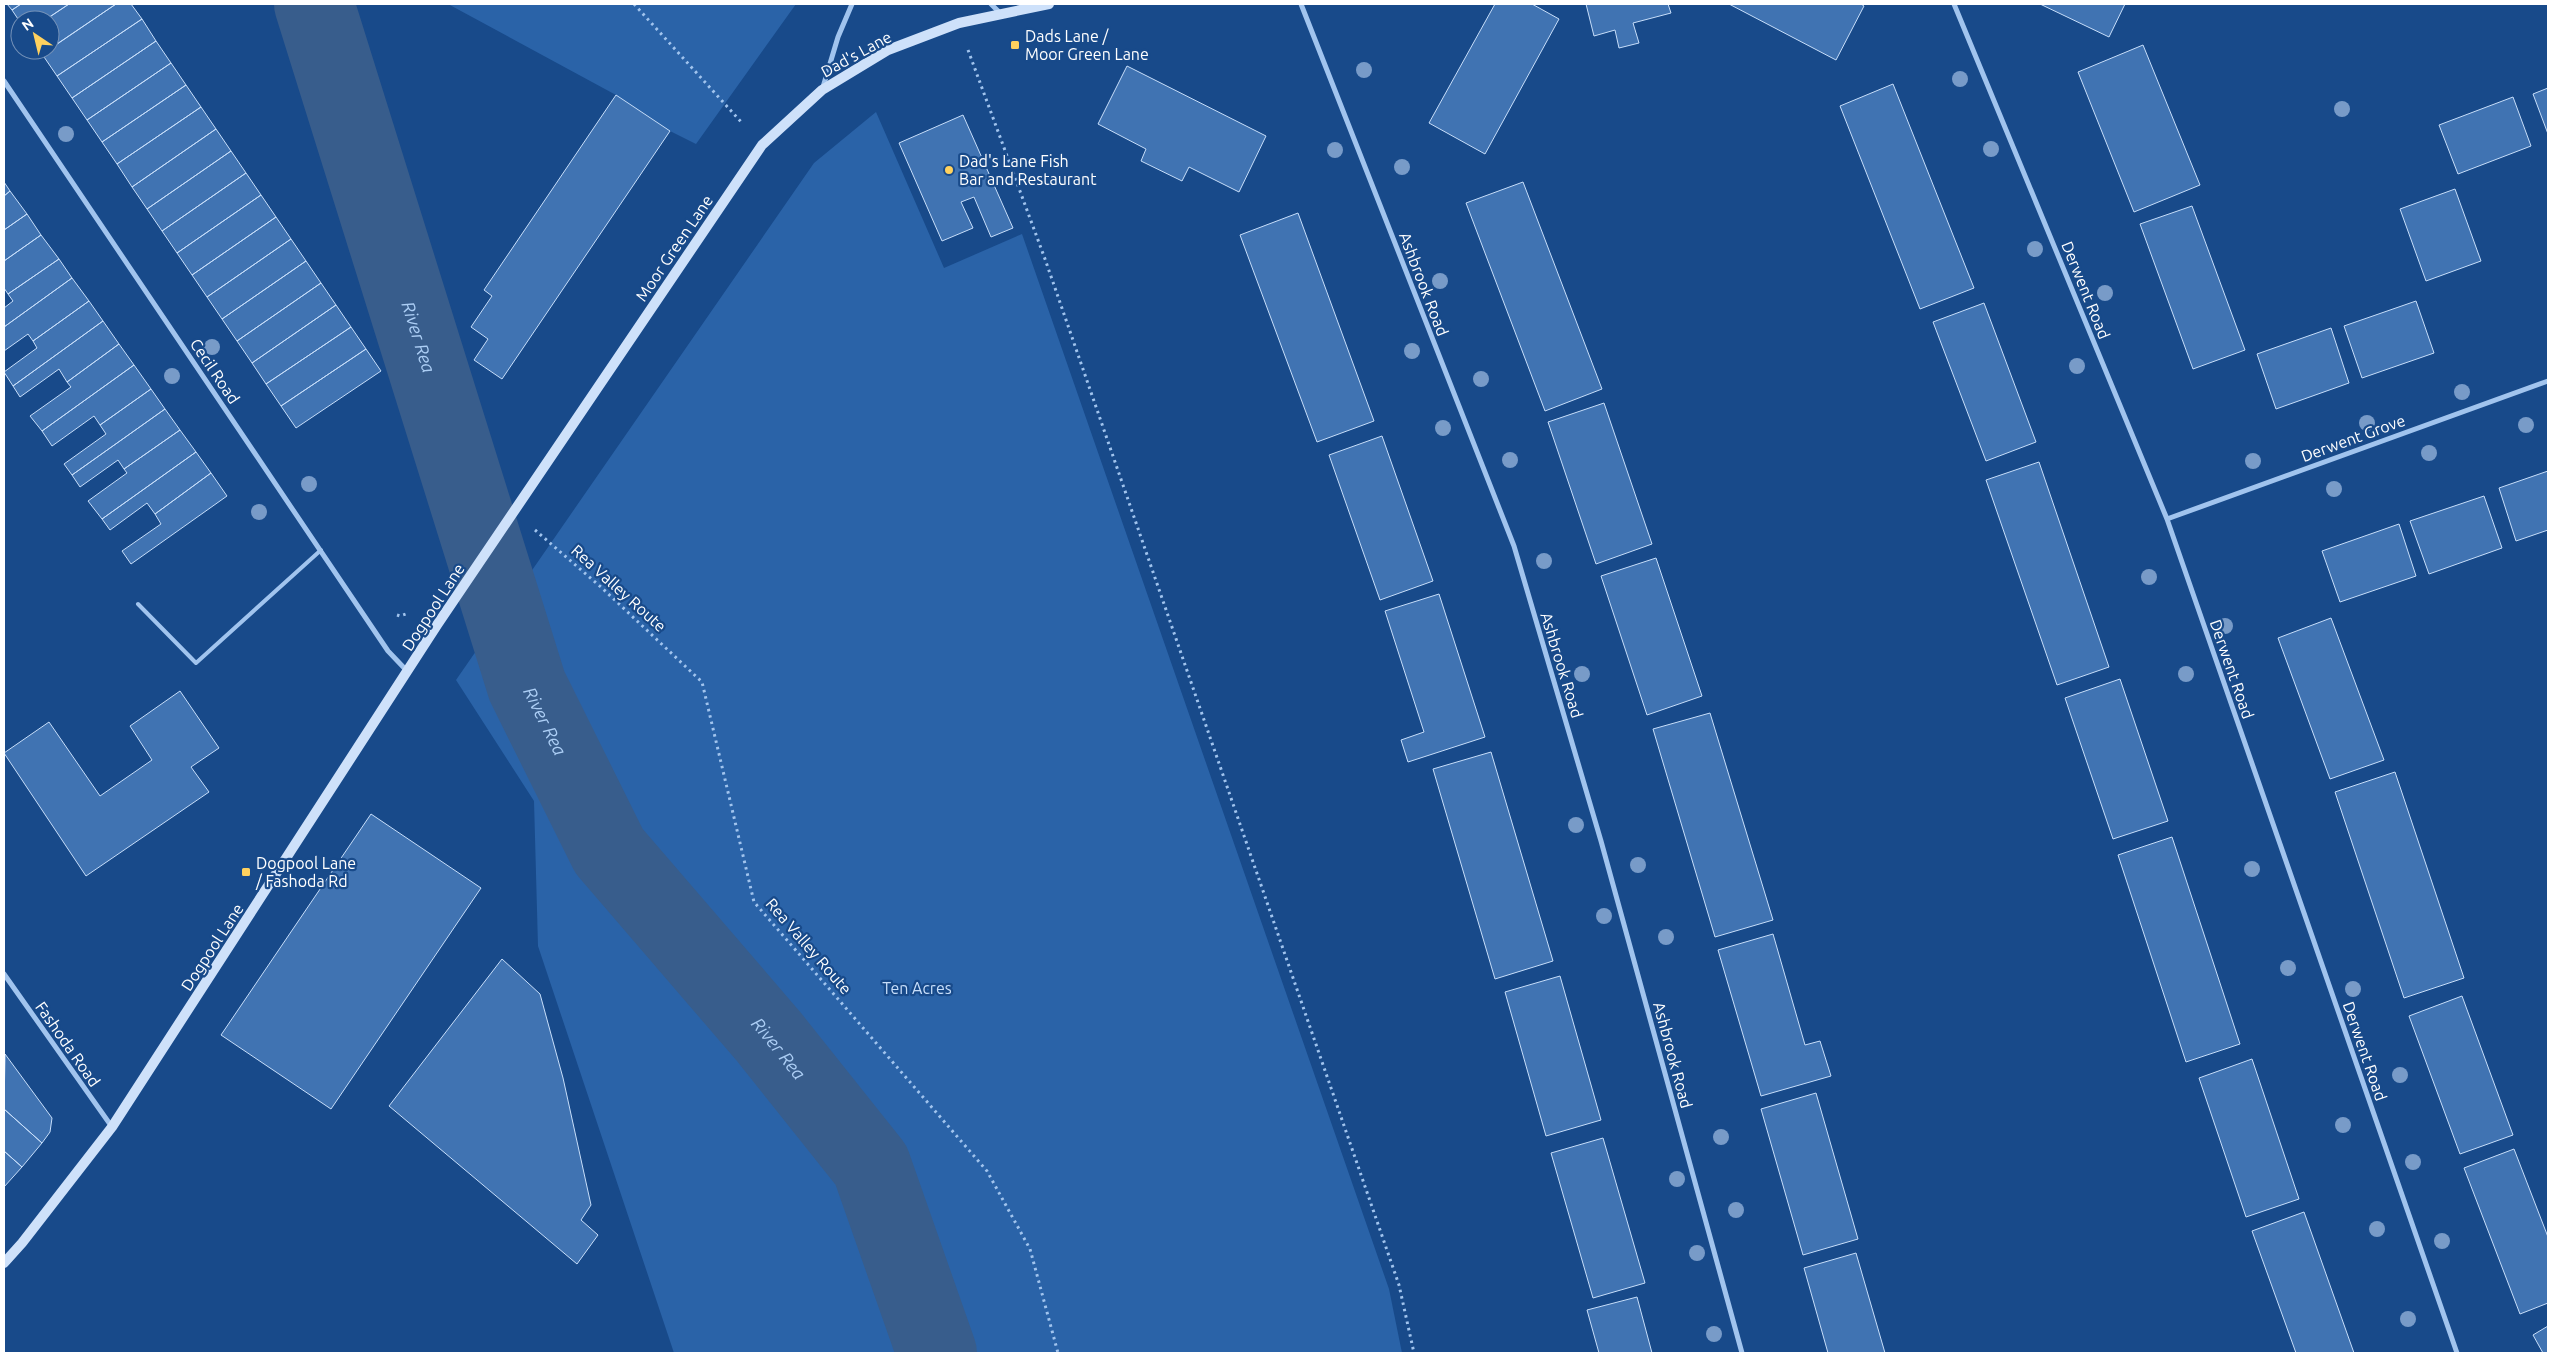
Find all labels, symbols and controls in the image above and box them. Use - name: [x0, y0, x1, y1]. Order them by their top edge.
- north arrow: [10, 10, 60, 60]
- text: N: [19, 15, 36, 34]
- street label: Dad's Lane: [818, 27, 894, 81]
- place label: Dads Lane / Moor Green Lane: [1025, 27, 1149, 63]
- marker: Dads Lane / Moor Green Lane: [1009, 39, 1021, 51]
- place label: Dad's Lane Fish Bar and Restaurant: [959, 152, 1097, 188]
- marker: Dad's Lane Fish Bar and Restaurant: [943, 164, 955, 176]
- street label: Moor Green Lane: [632, 192, 716, 304]
- street label: Ashbrook Road: [1396, 230, 1452, 338]
- street label: Derwent Road: [2058, 239, 2114, 341]
- water label: River Rea: [398, 299, 440, 375]
- street label: Cecil Road: [187, 335, 243, 407]
- street label: Derwent Grove: [2299, 411, 2407, 465]
- street label: Rea Valley Route: [568, 541, 670, 635]
- street label: Dogpool Lane: [398, 560, 468, 654]
- street label: Ashbrook Road: [1537, 610, 1587, 720]
- street label: Derwent Road: [2207, 617, 2257, 721]
- water label: River Rea: [520, 683, 571, 759]
- place label: Dogpool Lane / Fashoda Rd: [255, 854, 356, 890]
- marker: Dogpool Lane / Fashoda Rd: [240, 866, 252, 878]
- street label: Rea Valley Route: [763, 894, 855, 998]
- street label: Dogpool Lane: [177, 900, 247, 994]
- park label: Ten Acres: [882, 979, 952, 997]
- street label: Fashoda Road: [32, 998, 104, 1090]
- street label: Derwent Road: [2340, 999, 2390, 1103]
- street label: Ashbrook Road: [1650, 1000, 1696, 1110]
- water label: River Rea: [748, 1013, 810, 1083]

